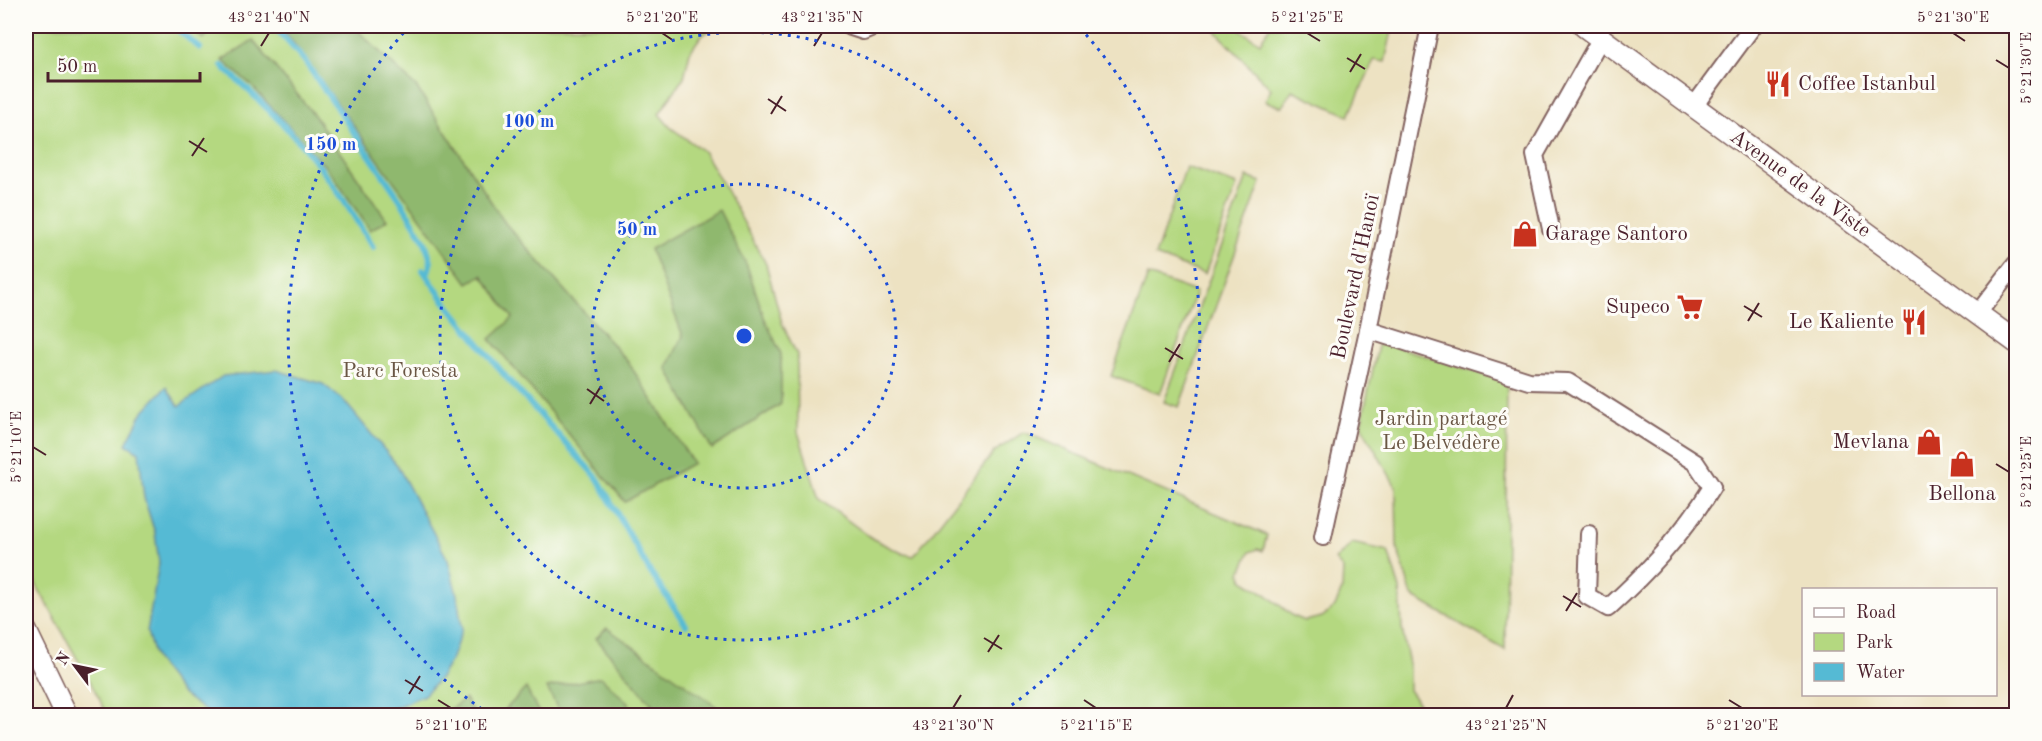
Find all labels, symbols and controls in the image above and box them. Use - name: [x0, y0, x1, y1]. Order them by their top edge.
- text: 43°21'40"N: [228, 11, 310, 26]
- text: 5°21'20"E: [626, 11, 698, 26]
- text: 43°21'35"N: [781, 11, 863, 26]
- text: 5°21'25"E: [1271, 11, 1343, 26]
- text: 5°21'30"E: [1917, 11, 1989, 26]
- text: 5°21'30"E: [2020, 32, 2035, 104]
- scale bar: [48, 45, 200, 83]
- text: 50 m: [57, 58, 97, 76]
- restaurant icon: Coffee Istanbul: [1763, 69, 1793, 99]
- place label: Coffee Istanbul: [1798, 74, 1936, 95]
- text: 100 m: [504, 113, 554, 131]
- street label: Avenue de la Viste: [1726, 126, 1874, 242]
- text: 150 m: [306, 136, 356, 154]
- street label: Boulevard d'Hanoï: [1328, 192, 1384, 362]
- shop icon: Garage Santoro: [1510, 219, 1540, 249]
- text: 50 m: [617, 221, 657, 239]
- place label: Garage Santoro: [1545, 224, 1688, 245]
- supermarket icon: Supeco: [1675, 292, 1705, 322]
- place label: Supeco: [1606, 297, 1670, 318]
- restaurant icon: Le Kaliente: [1899, 307, 1929, 337]
- place label: Le Kaliente: [1789, 312, 1894, 333]
- centre of rings: [734, 326, 754, 346]
- park label: Parc Foresta: [342, 361, 458, 382]
- park label: Jardin partagé Le Belvédère: [1375, 409, 1507, 454]
- text: 5°21'10"E: [10, 411, 25, 483]
- shop icon: Mevlana: [1914, 427, 1944, 457]
- place label: Mevlana: [1833, 432, 1909, 453]
- text: 5°21'25"E: [2020, 436, 2035, 508]
- shop icon: Bellona: [1947, 449, 1977, 479]
- place label: Bellona: [1928, 484, 1996, 505]
- legend: [1802, 588, 1997, 696]
- text: Road: [1856, 604, 1896, 622]
- text: Park: [1856, 634, 1893, 652]
- north arrow: [45, 636, 105, 696]
- text: N: [54, 649, 74, 669]
- text: Water: [1856, 664, 1905, 682]
- text: 5°21'10"E: [415, 719, 487, 734]
- text: 43°21'30"N: [912, 719, 994, 734]
- text: 5°21'15"E: [1060, 719, 1132, 734]
- text: 43°21'25"N: [1465, 719, 1547, 734]
- text: 5°21'20"E: [1706, 719, 1778, 734]

